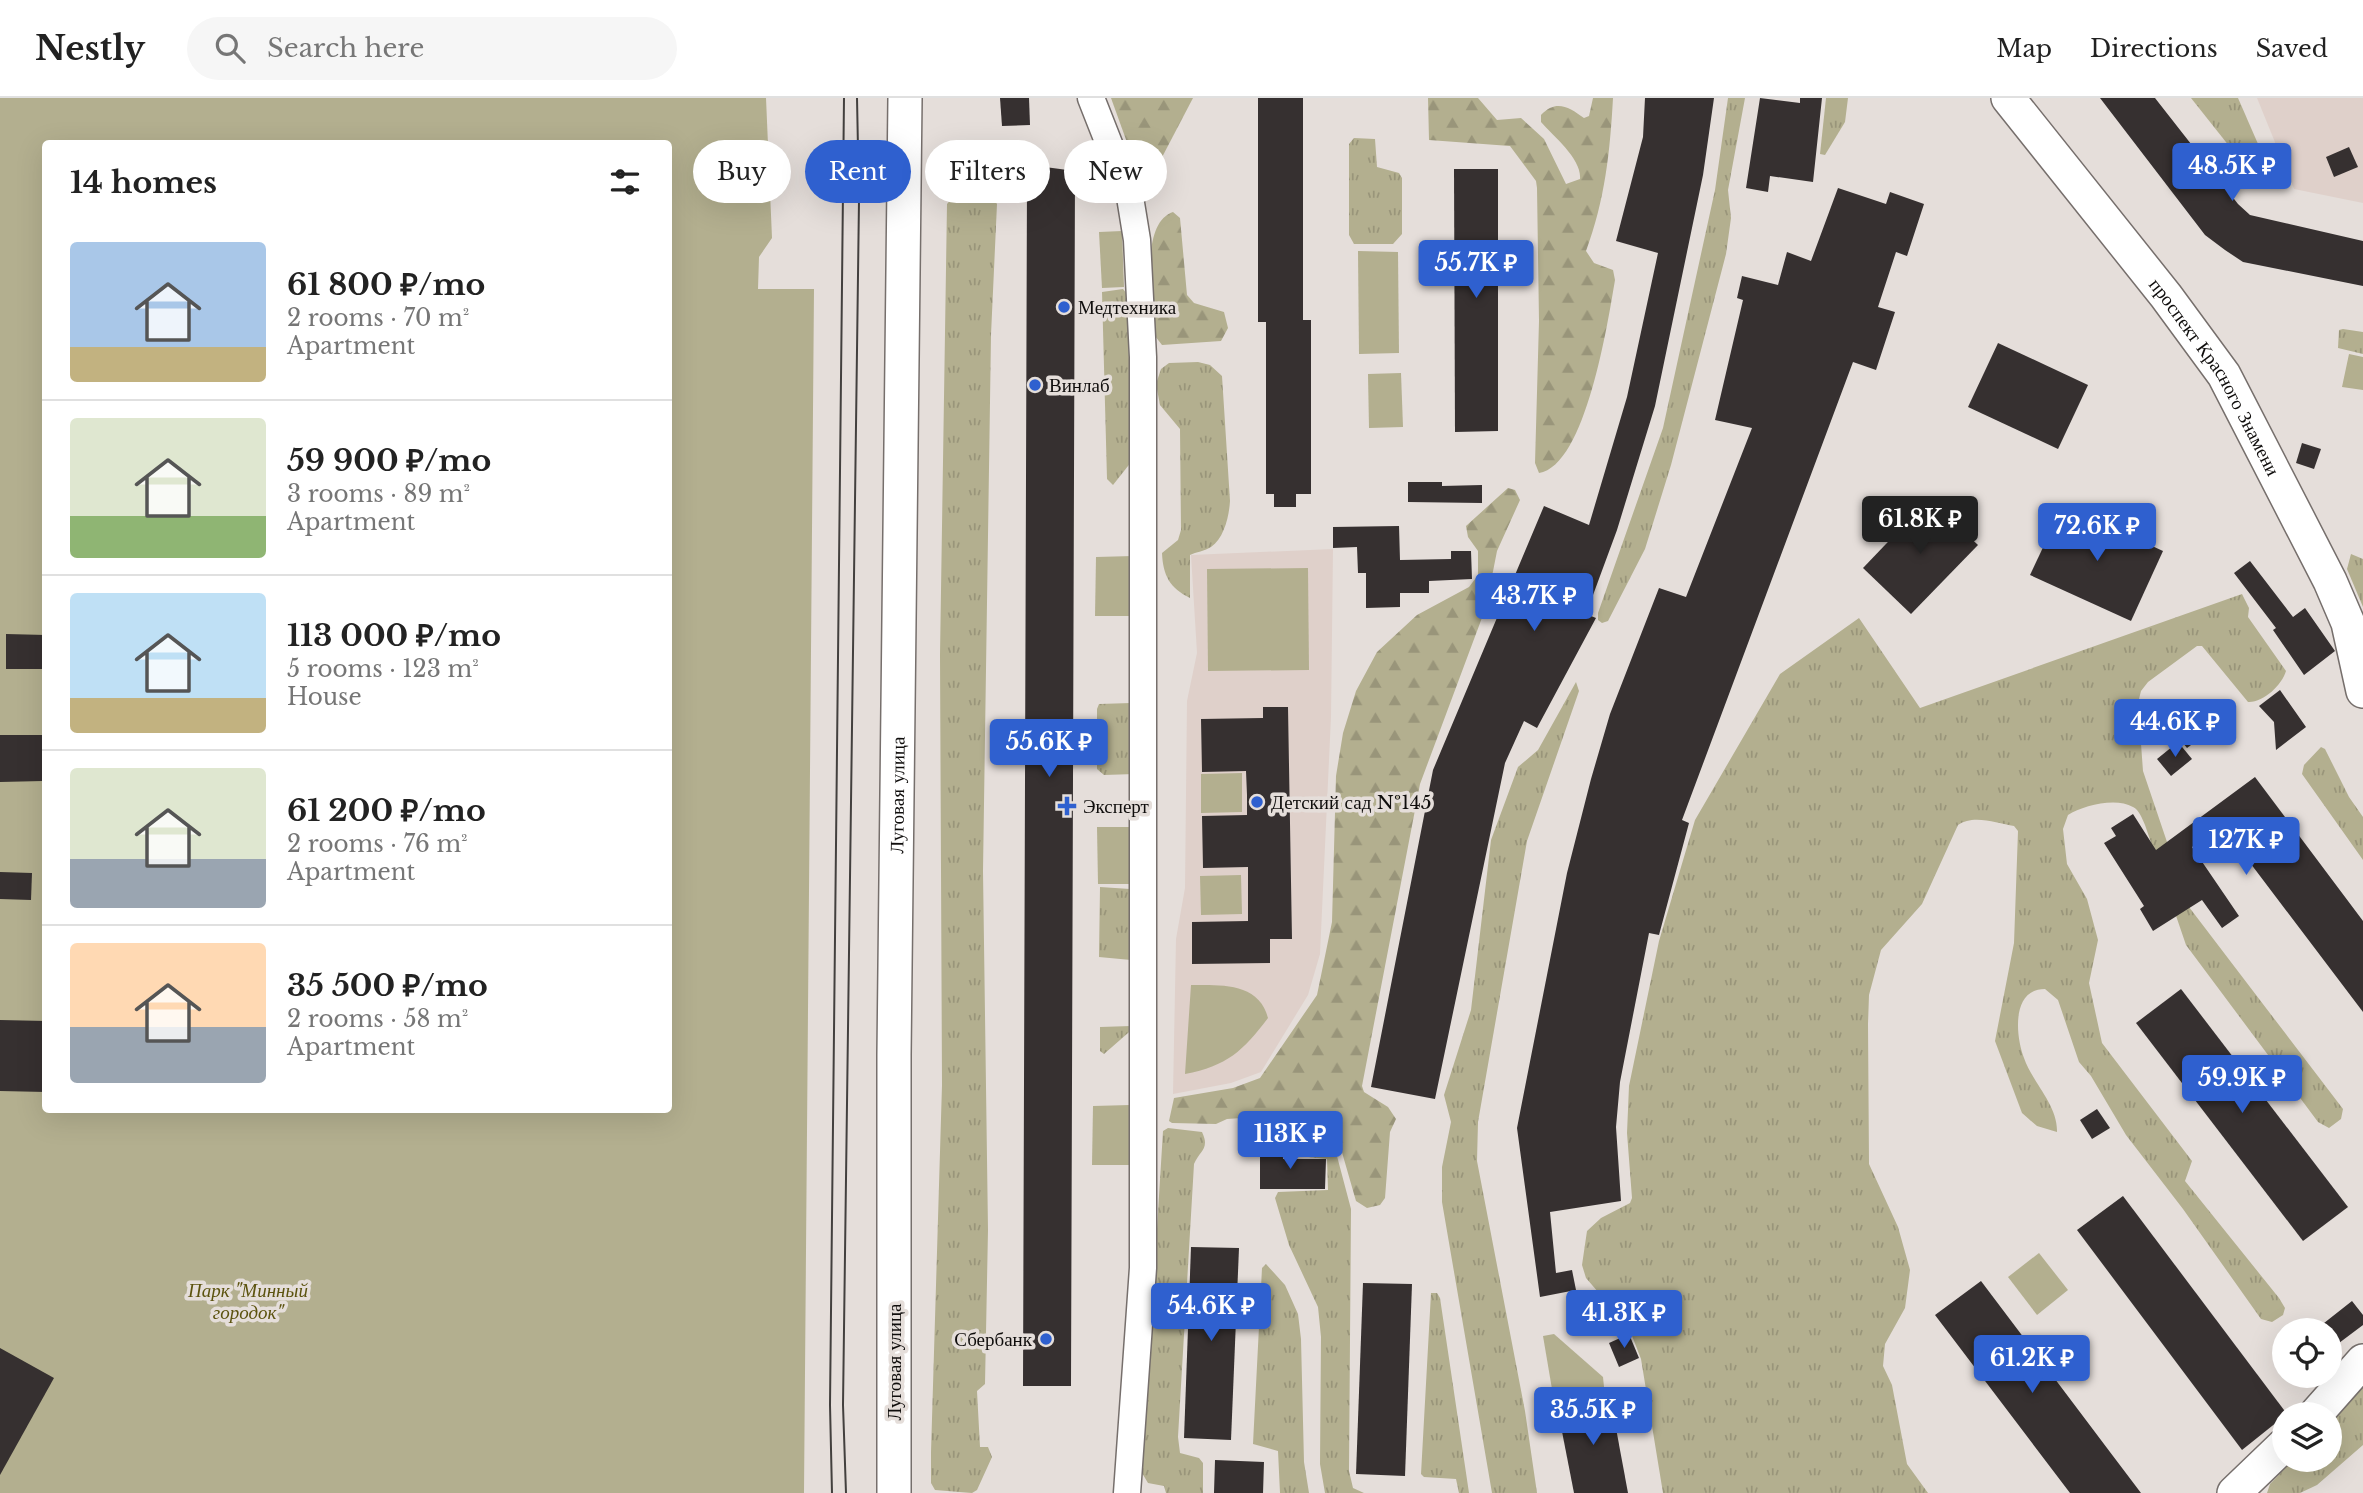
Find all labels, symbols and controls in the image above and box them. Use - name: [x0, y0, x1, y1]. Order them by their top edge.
- search box: [187, 17, 677, 80]
- text: Nestly: [35, 28, 145, 69]
- icon: search: [211, 29, 249, 67]
- text: Search here: [267, 32, 424, 64]
- text: Map: [1996, 34, 2052, 63]
- text: Directions: [2090, 34, 2218, 63]
- text: Saved: [2256, 34, 2328, 63]
- chip: Buy: [693, 140, 791, 203]
- chip: Rent: [805, 140, 911, 203]
- chip: Filters: [925, 140, 1050, 203]
- chip: New: [1064, 140, 1167, 203]
- pin: 48.5K ₽: [2167, 144, 2297, 203]
- text: 48.5K ₽: [2188, 152, 2276, 180]
- icon: filters: [606, 163, 644, 201]
- text: 14 homes: [70, 164, 217, 201]
- pin: 55.7K ₽: [1411, 240, 1541, 300]
- text: 55.7K ₽: [1435, 249, 1517, 277]
- text: 61 800 ₽/mo: [287, 266, 485, 303]
- icon: home: [126, 270, 210, 354]
- street label: проспект Красного Знамени: [2145, 273, 2285, 479]
- place label: Медтехника: [1078, 296, 1177, 319]
- marker: Медтехника: [1056, 299, 1072, 315]
- text: 2 rooms · 70 m²: [287, 304, 469, 332]
- text: Apartment: [287, 332, 415, 360]
- place label: Винлаб: [1049, 374, 1110, 397]
- marker: Винлаб: [1027, 377, 1043, 393]
- text: 59 900 ₽/mo: [287, 442, 491, 479]
- icon: home: [126, 446, 210, 530]
- text: 3 rooms · 89 m²: [287, 480, 470, 508]
- pin: 61.8K ₽: [1855, 496, 1985, 556]
- pin: 72.6K ₽: [2032, 504, 2162, 563]
- text: 61.8K ₽: [1878, 505, 1962, 533]
- text: Apartment: [287, 508, 415, 536]
- text: 72.6K ₽: [2054, 512, 2140, 540]
- pin: 43.7K ₽: [1469, 574, 1599, 633]
- text: 43.7K ₽: [1491, 582, 1577, 610]
- text: 113 000 ₽/mo: [287, 617, 501, 654]
- icon: home: [126, 621, 210, 705]
- text: 5 rooms · 123 m²: [287, 655, 479, 683]
- text: House: [287, 683, 362, 711]
- pin: 44.6K ₽: [2110, 700, 2240, 759]
- text: 44.6K ₽: [2130, 708, 2220, 736]
- pin: 55.6K ₽: [984, 720, 1114, 779]
- text: 55.6K ₽: [1006, 728, 1092, 756]
- street label: Луговая улица: [885, 736, 909, 854]
- place label: Детский сад №145: [1271, 791, 1432, 814]
- text: 61 200 ₽/mo: [287, 792, 486, 829]
- marker: Детский сад №145: [1249, 794, 1265, 810]
- place label: Эксперт: [1083, 795, 1150, 818]
- icon: home: [126, 796, 210, 880]
- marker: Эксперт: [1057, 796, 1077, 816]
- pin: 127K ₽: [2189, 818, 2303, 877]
- text: 127K ₽: [2209, 826, 2283, 854]
- text: 2 rooms · 76 m²: [287, 830, 468, 858]
- text: Apartment: [287, 858, 415, 886]
- text: 35 500 ₽/mo: [287, 967, 488, 1004]
- icon: home: [126, 971, 210, 1055]
- text: 2 rooms · 58 m²: [287, 1005, 468, 1033]
- text: Apartment: [287, 1033, 415, 1061]
- pin: 59.9K ₽: [2177, 1056, 2307, 1115]
- text: 59.9K ₽: [2198, 1064, 2286, 1092]
- pin: 113K ₽: [1233, 1112, 1347, 1171]
- text: 113K ₽: [1254, 1120, 1326, 1148]
- park label: Парк "Минный городок": [187, 1279, 308, 1324]
- pin: 54.6K ₽: [1146, 1284, 1276, 1343]
- pin: 41.3K ₽: [1559, 1290, 1689, 1350]
- text: 54.6K ₽: [1167, 1292, 1255, 1320]
- text: 41.3K ₽: [1582, 1299, 1666, 1327]
- street label: Луговая улица: [883, 1303, 906, 1421]
- map controls: [2272, 1318, 2342, 1472]
- button: locate: [2272, 1318, 2342, 1388]
- place label: Сбербанк: [954, 1328, 1033, 1351]
- marker: Сбербанк: [1038, 1331, 1054, 1347]
- pin: 61.2K ₽: [1967, 1336, 2097, 1395]
- text: 61.2K ₽: [1990, 1344, 2074, 1372]
- pin: 35.5K ₽: [1528, 1388, 1658, 1447]
- text: 35.5K ₽: [1550, 1396, 1636, 1424]
- button: layers: [2272, 1402, 2342, 1472]

